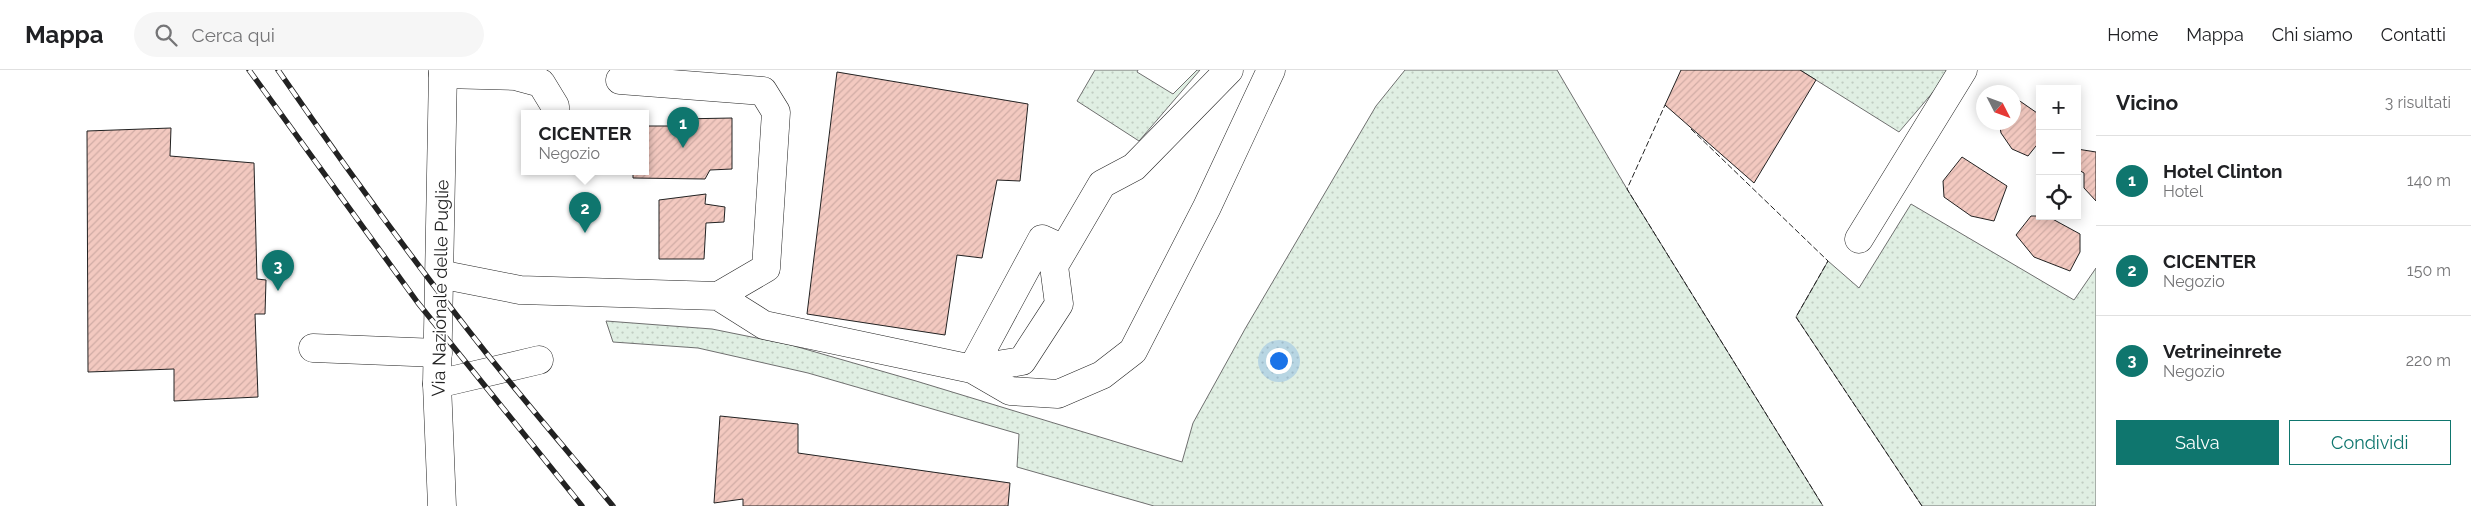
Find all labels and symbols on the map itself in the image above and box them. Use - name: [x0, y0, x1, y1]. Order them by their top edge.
- north arrow: [1976, 85, 2021, 130]
- pin: 1: [667, 107, 699, 148]
- street label: Via Nazionale delle Puglie: [428, 179, 452, 397]
- pin: 2: [569, 192, 601, 233]
- pin: 3: [262, 250, 294, 291]
- your location: [1266, 348, 1292, 374]

